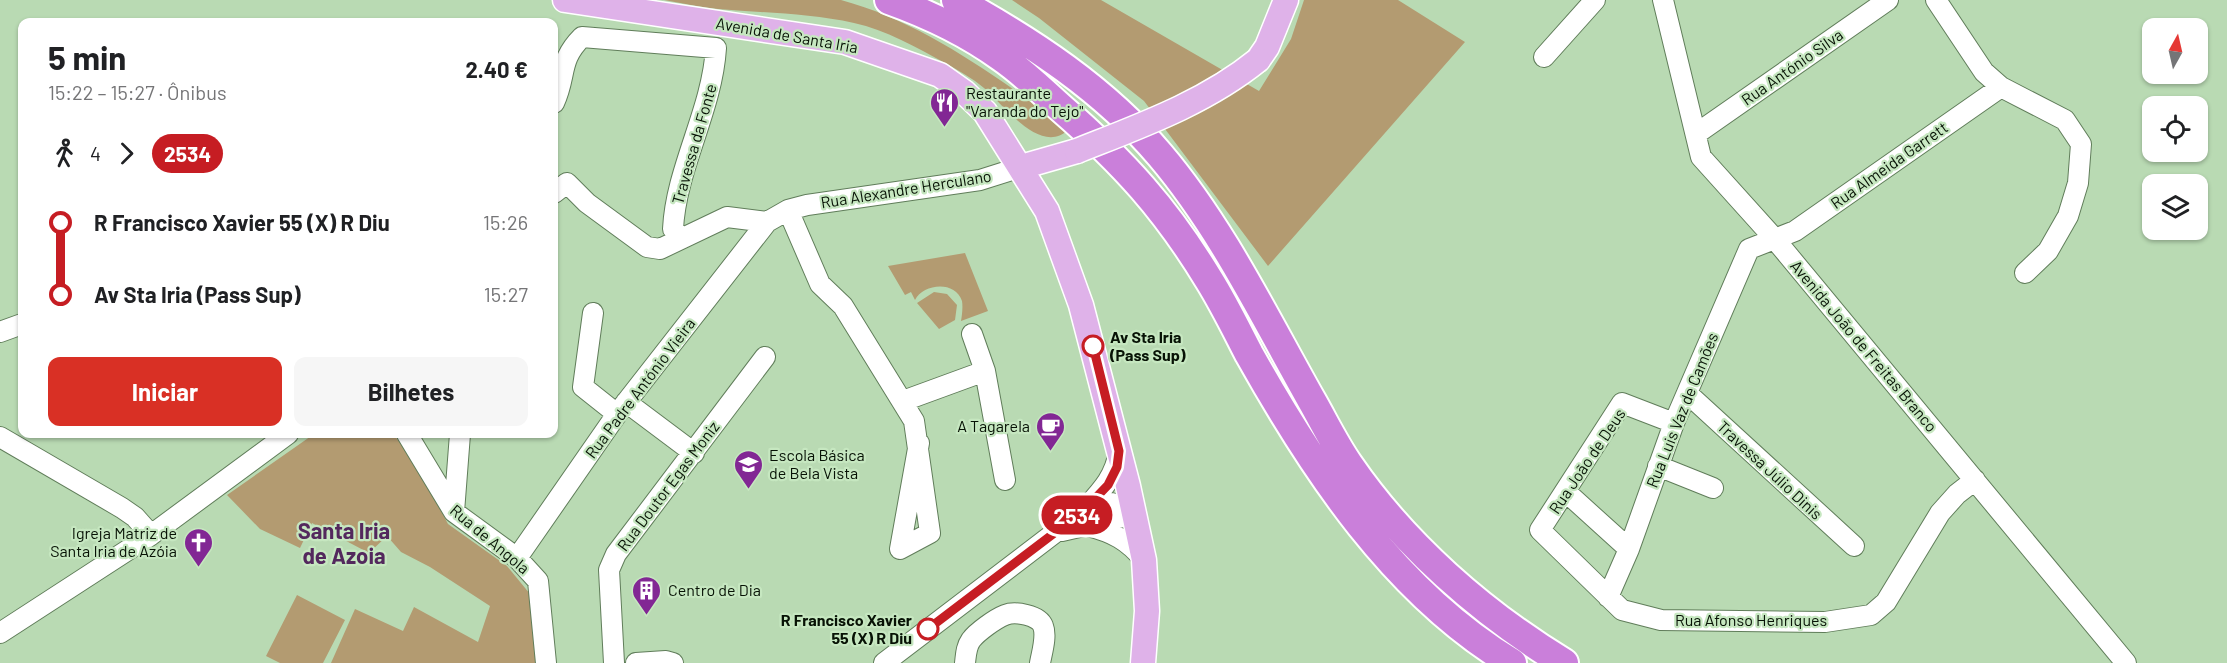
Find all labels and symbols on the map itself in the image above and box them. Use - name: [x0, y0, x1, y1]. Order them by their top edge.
- street label: Avenida de Santa Iria: [715, 13, 860, 56]
- north arrow: [2142, 18, 2208, 84]
- street label: Rua António Silva: [1737, 25, 1846, 109]
- street label: Travessa da Fonte: [667, 81, 720, 206]
- place label: Restaurante "Varanda do Tejo": [966, 83, 1083, 120]
- restaurant icon: Restaurante "Varanda do Tejo": [929, 86, 961, 128]
- street label: Rua Almeida Garrett: [1827, 117, 1951, 212]
- street label: Rua Alexandre Herculano: [819, 166, 993, 211]
- street label: Avenida João de Freitas Branco: [1787, 256, 1942, 435]
- street label: Rua Padre António Vieira: [581, 314, 699, 462]
- place label: Av Sta Iria (Pass Sup): [1109, 327, 1186, 364]
- street label: Rua Luis Vaz de Camões: [1642, 330, 1721, 490]
- marker: Av Sta Iria (Pass Sup): [1082, 335, 1104, 357]
- street label: Rua João de Deus: [1544, 404, 1629, 517]
- cafe icon: A Tagarela: [1035, 410, 1067, 452]
- place label: A Tagarela: [957, 416, 1030, 435]
- street label: Travessa Júlio Dinis: [1714, 416, 1827, 523]
- street label: Rua Doutor Egas Moniz: [613, 417, 723, 554]
- place label: Escola Básica de Bela Vista: [769, 445, 865, 482]
- school or university icon: Escola Básica de Bela Vista: [732, 448, 764, 490]
- line badge: 2534: [1035, 496, 1119, 534]
- street label: Rua de Angola: [447, 500, 534, 577]
- district label: Santa Iria de Azoia: [298, 517, 390, 568]
- place label: Igreja Matriz de Santa Iria de Azóia: [50, 523, 177, 560]
- church icon: Igreja Matriz de Santa Iria de Azóia: [182, 526, 214, 568]
- building icon: Centro de Dia: [631, 574, 663, 616]
- place label: Centro de Dia: [668, 580, 761, 599]
- place label: R Francisco Xavier 55 (X) R Diu: [781, 610, 912, 647]
- street label: Rua Afonso Henriques: [1675, 610, 1827, 629]
- marker: R Francisco Xavier 55 (X) R Diu: [917, 618, 939, 640]

